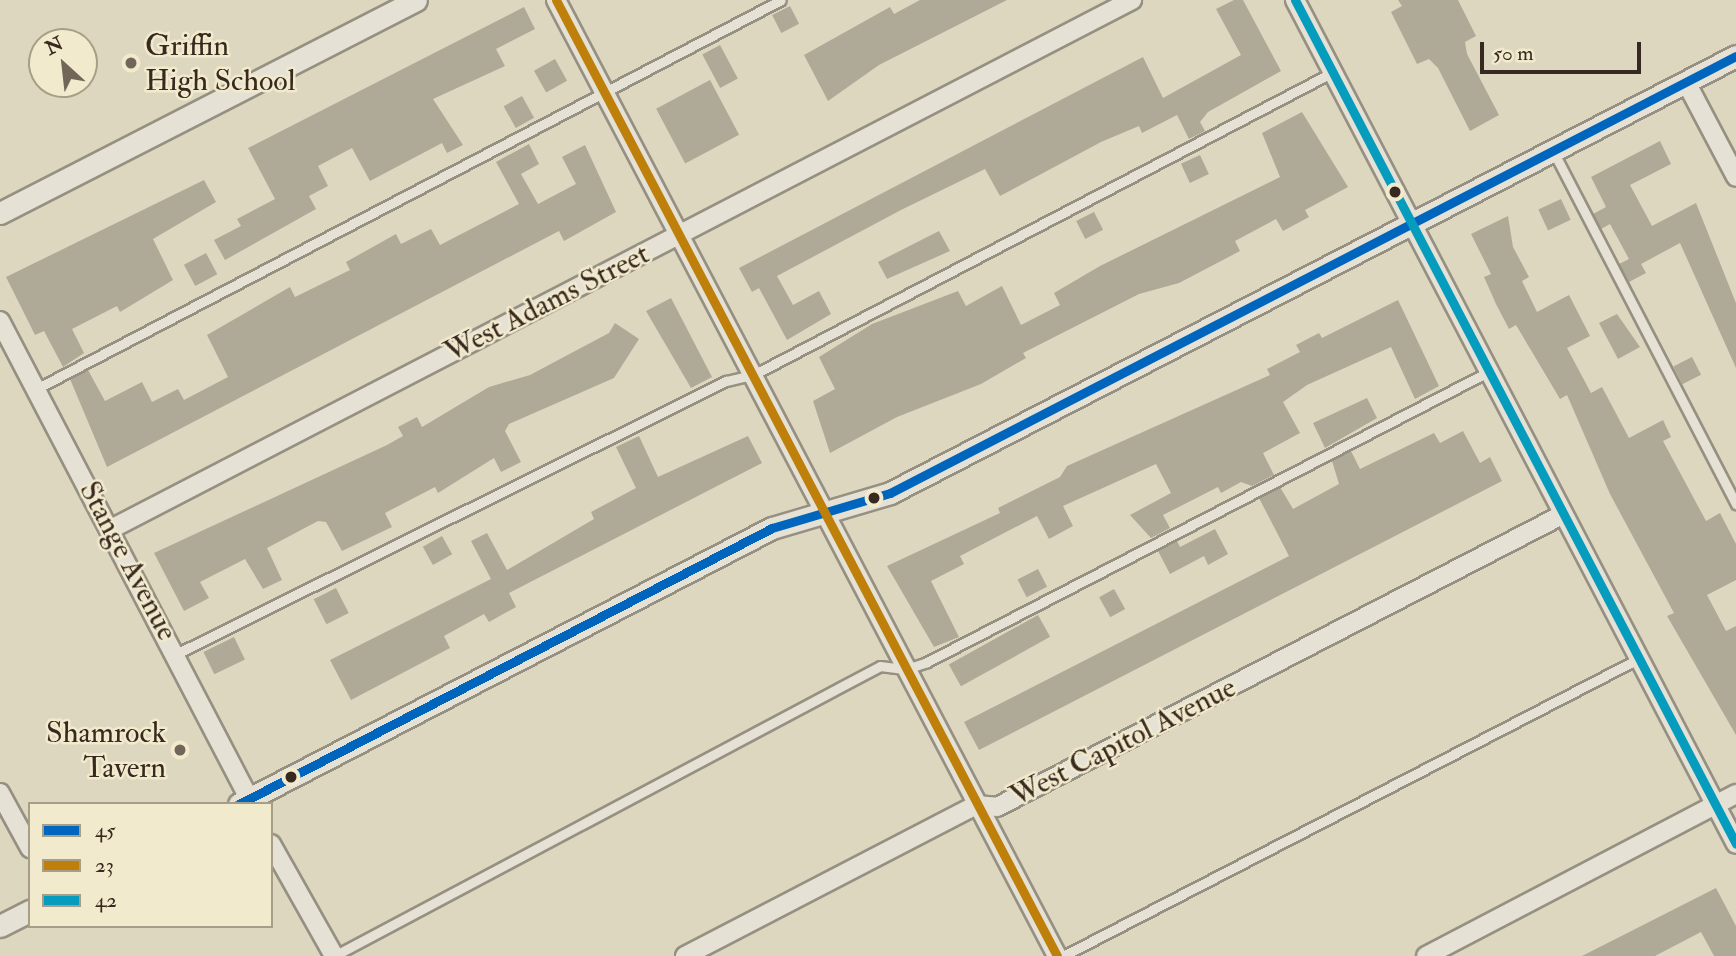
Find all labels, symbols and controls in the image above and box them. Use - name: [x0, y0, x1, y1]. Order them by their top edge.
- north arrow: [28, 28, 98, 98]
- place label: Griffin High School: [145, 28, 295, 98]
- scale bar: [1484, 28, 1645, 72]
- text: N: [41, 32, 67, 61]
- text: 50 m: [1493, 40, 1534, 67]
- marker: Griffin High School: [123, 55, 139, 71]
- unlabelled marker: [1388, 185, 1402, 199]
- street label: West Adams Street: [439, 236, 655, 370]
- street label: Stange Avenue: [71, 475, 185, 647]
- unlabelled marker: [867, 491, 881, 505]
- street label: West Capitol Avenue: [1004, 670, 1242, 814]
- place label: Shamrock Tavern: [46, 715, 166, 786]
- marker: Shamrock Tavern: [172, 742, 188, 758]
- unlabelled marker: [284, 770, 298, 784]
- legend: [28, 802, 273, 928]
- text: 45: [95, 817, 116, 844]
- text: 23: [95, 852, 114, 879]
- text: 42: [95, 887, 117, 914]

